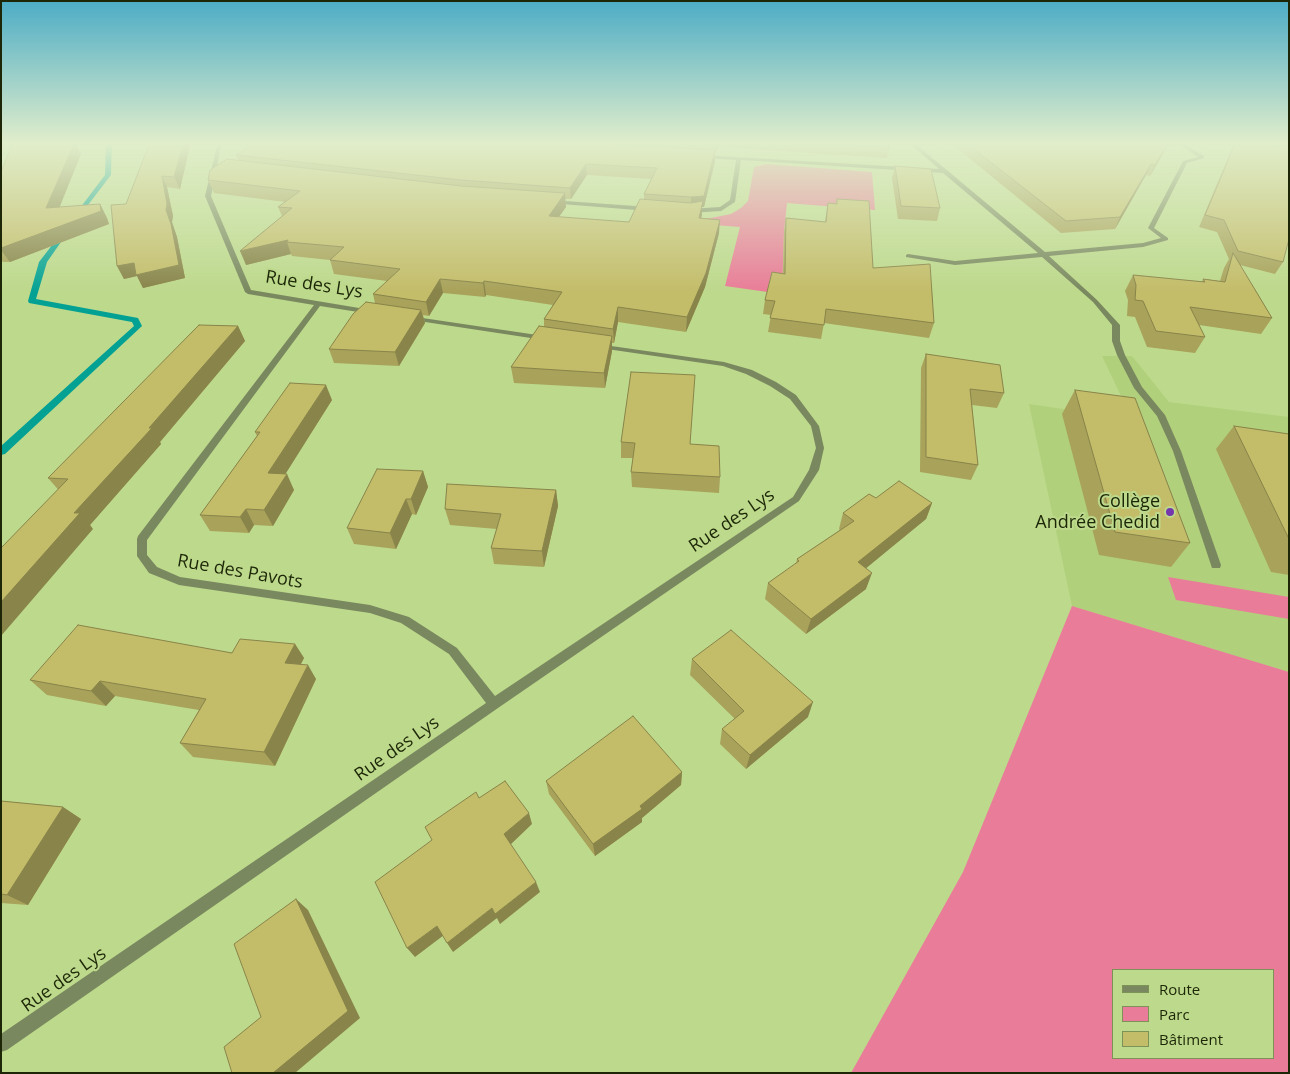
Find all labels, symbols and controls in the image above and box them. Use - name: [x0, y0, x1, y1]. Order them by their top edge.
- street label: Rue des Lys: [264, 267, 364, 303]
- street label: Rue des Lys: [685, 485, 779, 557]
- place label: Collège Andrée Chedid: [1035, 491, 1160, 534]
- marker: Collège Andrée Chedid: [1164, 506, 1176, 518]
- street label: Rue des Pavots: [176, 550, 304, 594]
- street label: Rue des Lys: [351, 712, 443, 786]
- street label: Rue des Lys: [18, 943, 110, 1017]
- legend: [1112, 969, 1275, 1059]
- text: Route: [1159, 979, 1200, 999]
- text: Parc: [1159, 1004, 1190, 1024]
- text: Bâtiment: [1159, 1029, 1223, 1049]

